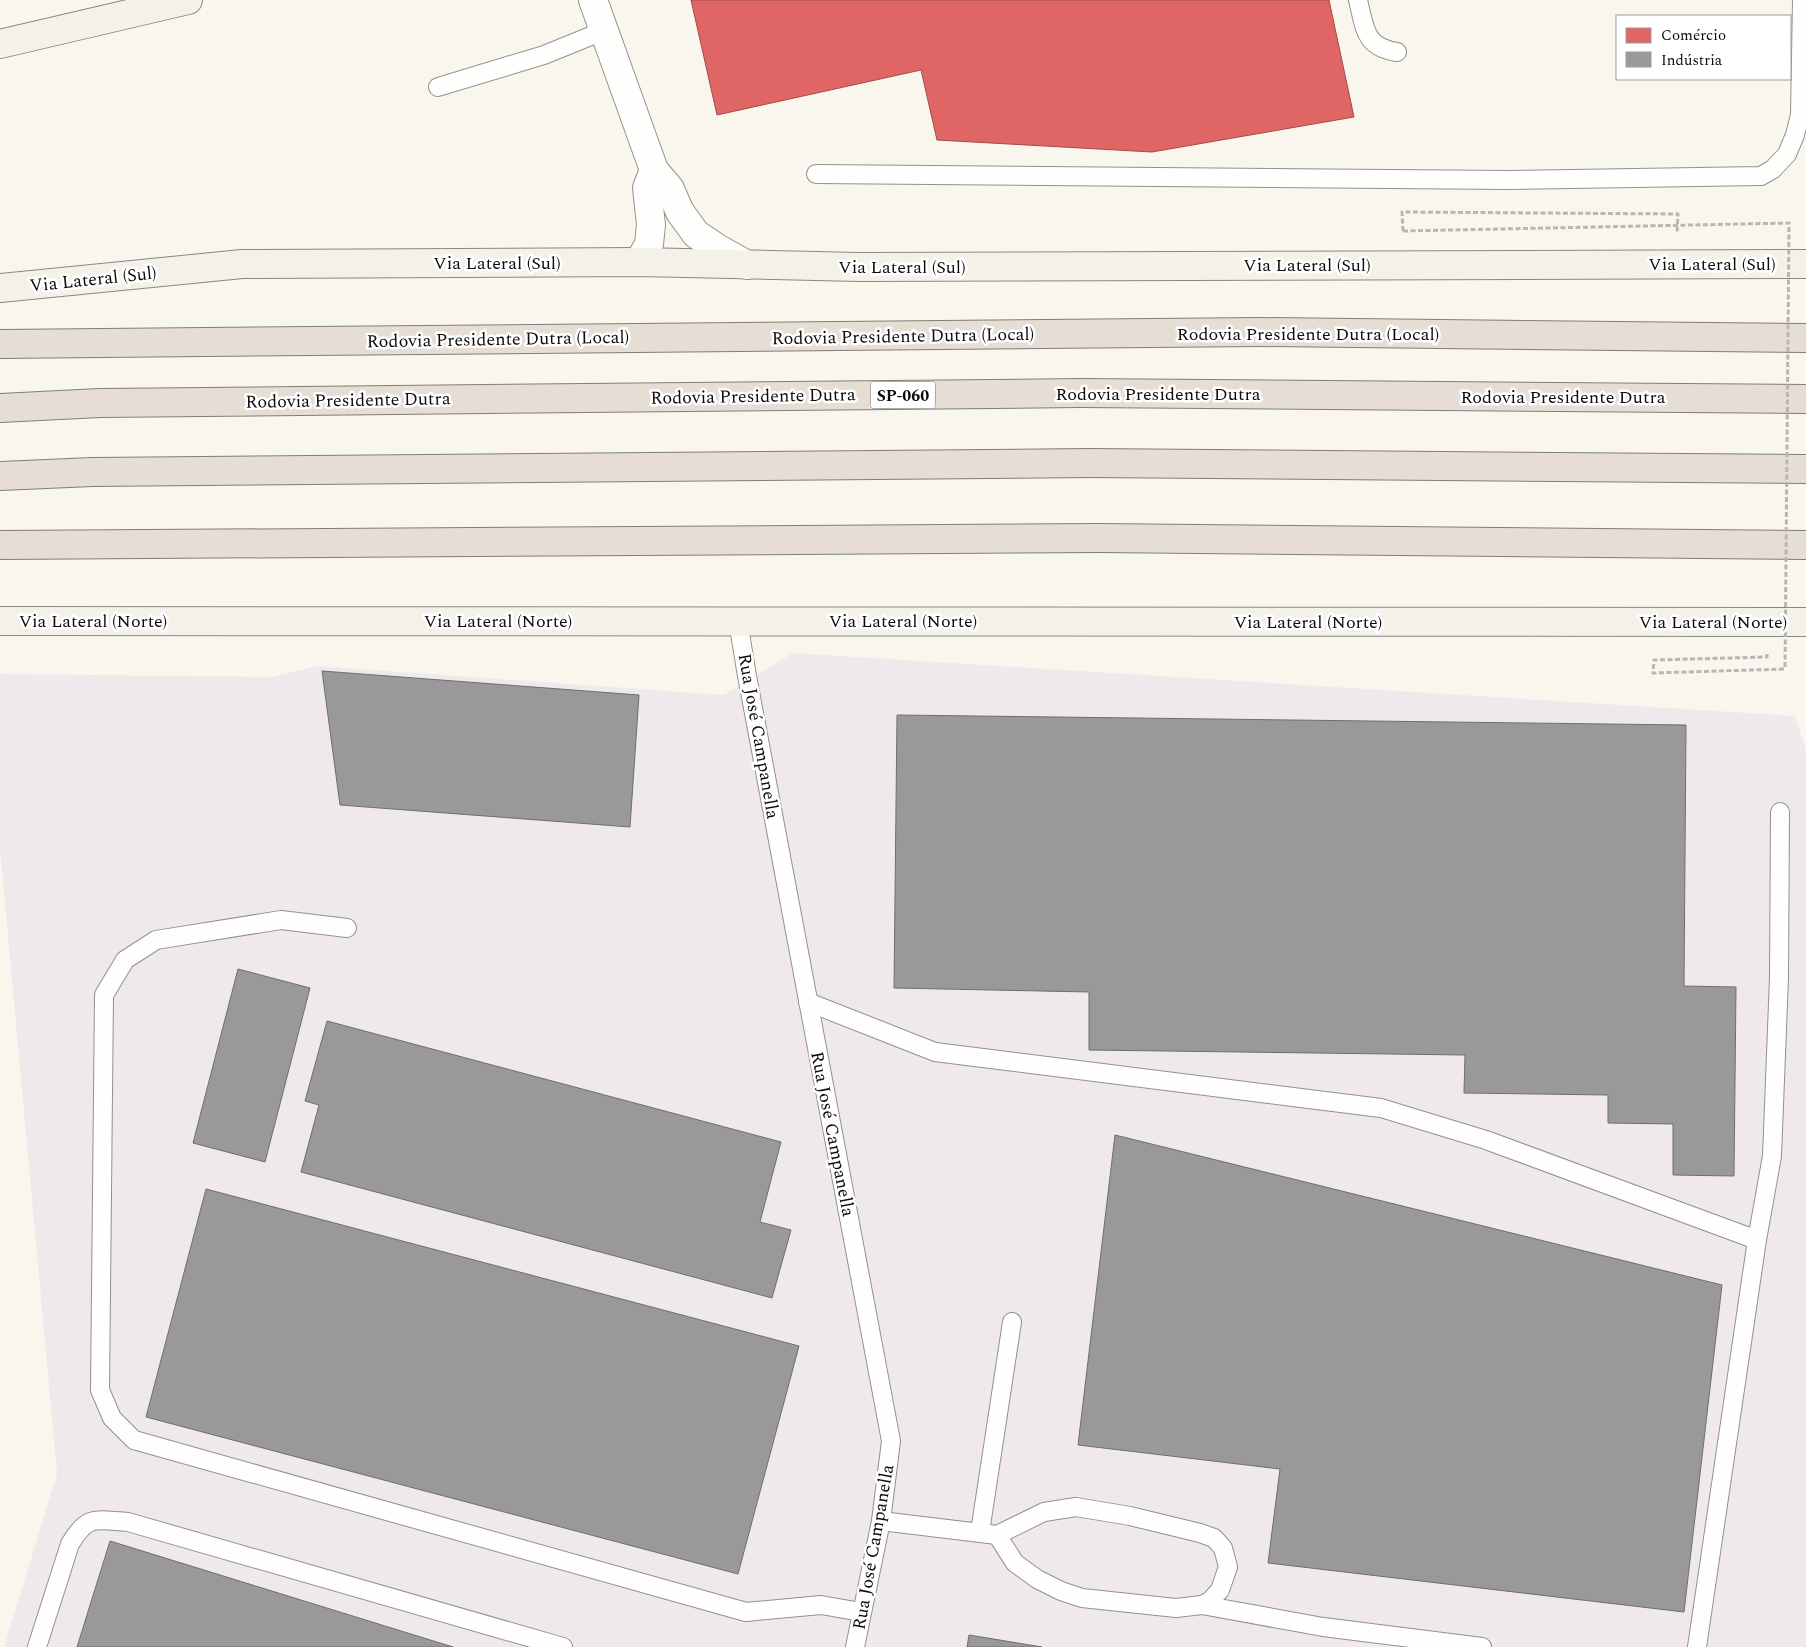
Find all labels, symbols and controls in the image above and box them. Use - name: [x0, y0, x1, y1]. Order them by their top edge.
- legend: [1616, 15, 1791, 80]
- text: Comércio: [1661, 24, 1726, 47]
- text: Indústria: [1661, 49, 1723, 72]
- street label: Via Lateral (Sul): [433, 250, 561, 277]
- street label: Via Lateral (Sul): [1648, 251, 1776, 278]
- street label: Via Lateral (Sul): [1243, 252, 1371, 279]
- street label: Via Lateral (Sul): [838, 254, 966, 281]
- street label: Via Lateral (Sul): [28, 259, 158, 300]
- street label: Rodovia Presidente Dutra (Local): [772, 321, 1034, 352]
- street label: Rodovia Presidente Dutra (Local): [1177, 321, 1439, 348]
- street label: Rodovia Presidente Dutra (Local): [367, 324, 629, 355]
- street label: Rodovia Presidente Dutra: [650, 381, 856, 412]
- street label: Rodovia Presidente Dutra: [1055, 381, 1261, 408]
- road number: SP-060: [870, 382, 936, 408]
- street label: Rodovia Presidente Dutra: [1460, 384, 1666, 411]
- street label: Rodovia Presidente Dutra: [245, 385, 451, 416]
- street label: Via Lateral (Norte): [19, 608, 167, 635]
- street label: Via Lateral (Norte): [424, 608, 572, 635]
- street label: Via Lateral (Norte): [829, 608, 977, 635]
- street label: Via Lateral (Norte): [1234, 609, 1382, 636]
- street label: Via Lateral (Norte): [1639, 609, 1787, 636]
- street label: Rua José Campanella: [731, 651, 786, 821]
- street label: Rua José Campanella: [803, 1049, 862, 1219]
- street label: Rua José Campanella: [846, 1462, 901, 1632]

